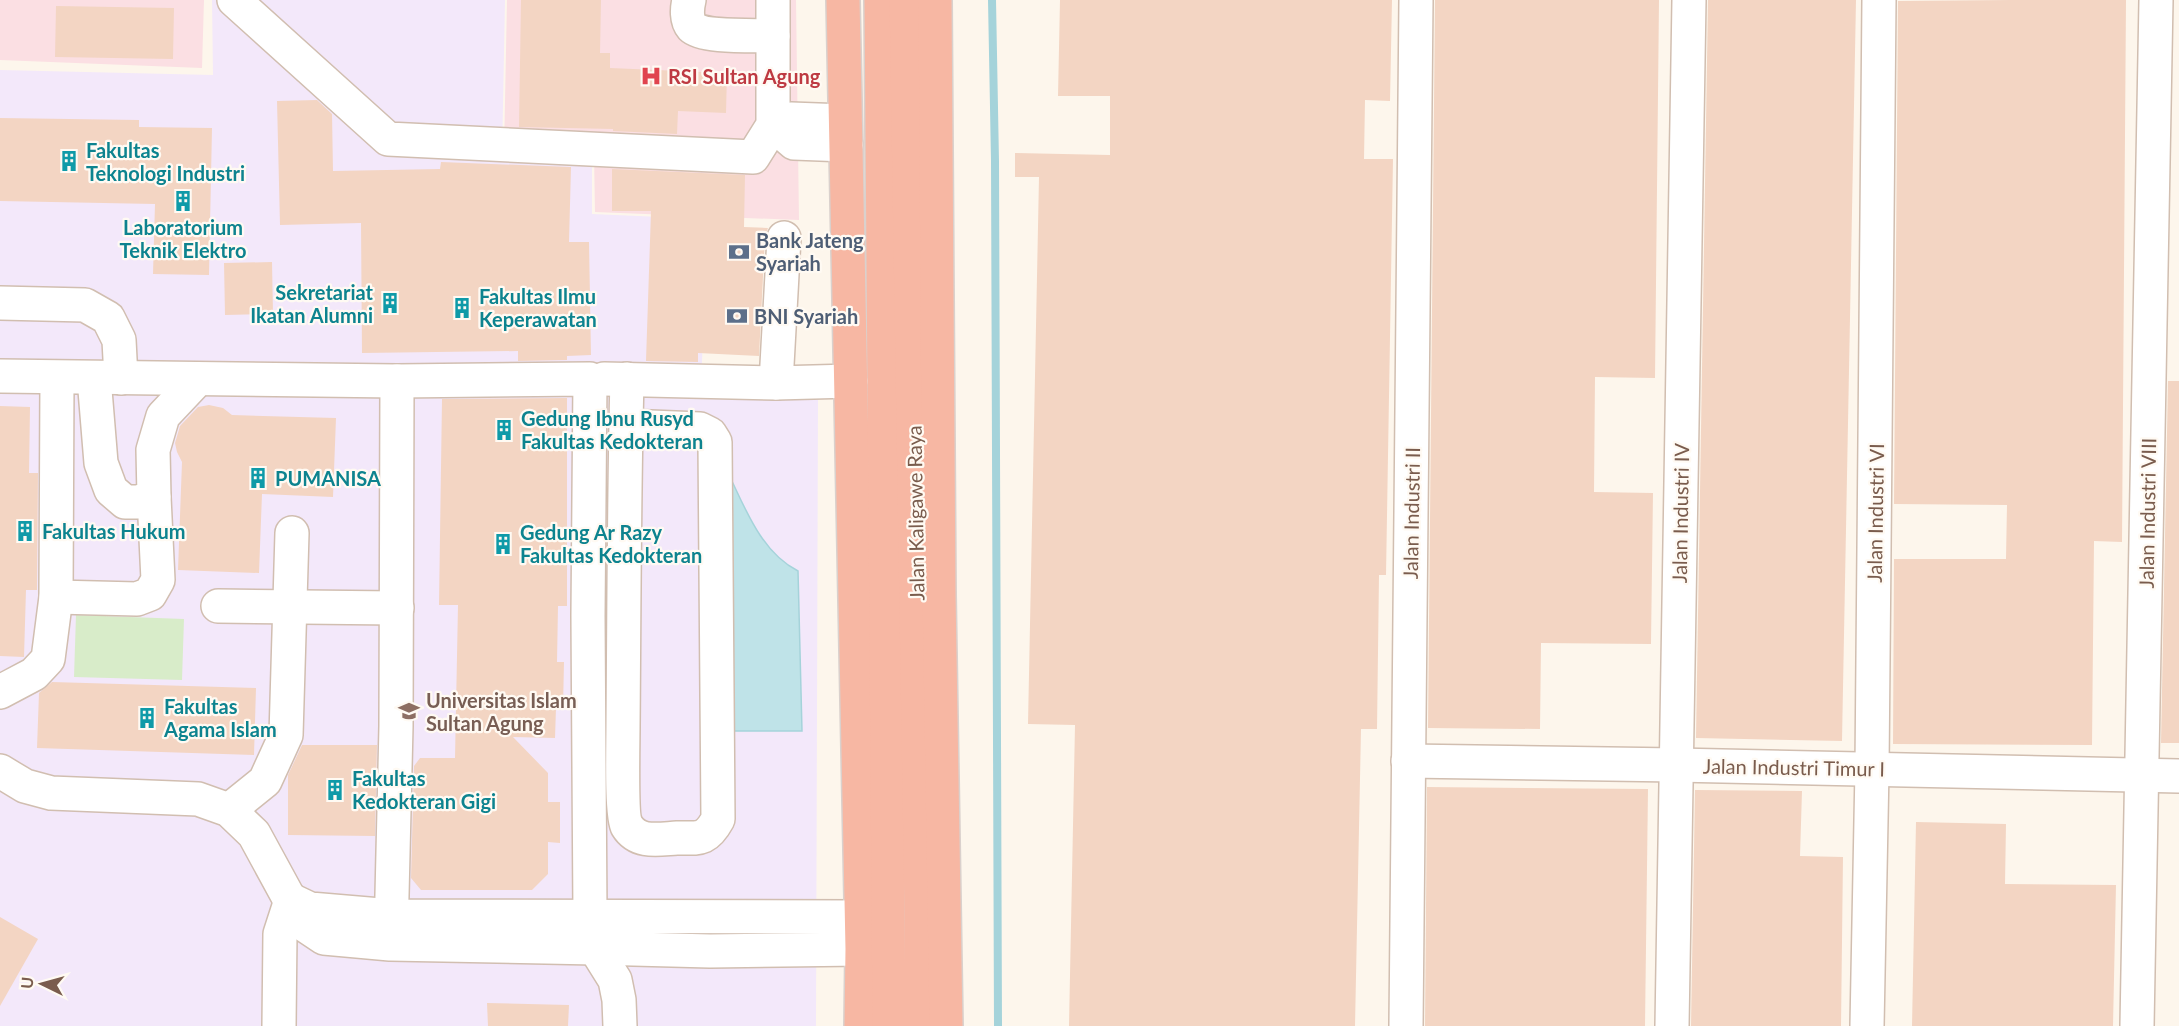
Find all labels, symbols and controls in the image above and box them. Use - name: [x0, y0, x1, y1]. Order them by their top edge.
- hospital icon: RSI Sultan Agung: [639, 64, 663, 88]
- place label: RSI Sultan Agung: [668, 64, 821, 88]
- place label: Fakultas Teknologi Industri: [86, 138, 245, 185]
- building icon: Fakultas Teknologi Industri: [57, 149, 81, 173]
- building icon: Laboratorium Teknik Elektro: [171, 189, 195, 213]
- place label: Laboratorium Teknik Elektro: [120, 215, 246, 262]
- place label: Bank Jateng Syariah: [756, 228, 864, 275]
- bank icon: Bank Jateng Syariah: [727, 240, 751, 264]
- place label: Sekretariat Ikatan Alumni: [250, 280, 374, 327]
- place label: Fakultas Ilmu Keperawatan: [479, 284, 597, 331]
- building icon: Sekretariat Ikatan Alumni: [378, 291, 402, 315]
- building icon: Fakultas Ilmu Keperawatan: [450, 296, 474, 320]
- bank icon: BNI Syariah: [725, 304, 749, 328]
- place label: BNI Syariah: [754, 304, 858, 328]
- place label: Gedung Ibnu Rusyd Fakultas Kedokteran: [521, 406, 703, 453]
- building icon: Gedung Ibnu Rusyd Fakultas Kedokteran: [492, 418, 516, 442]
- street label: Jalan Kaligawe Raya: [901, 425, 929, 601]
- street label: Jalan Industri VIII: [2134, 438, 2160, 588]
- street label: Jalan Industri IV: [1667, 442, 1693, 583]
- street label: Jalan Industri VI: [1862, 443, 1888, 583]
- street label: Jalan Industri II: [1398, 447, 1424, 579]
- building icon: PUMANISA: [246, 466, 270, 490]
- place label: PUMANISA: [275, 466, 381, 490]
- building icon: Fakultas Hukum: [13, 519, 37, 543]
- place label: Fakultas Hukum: [42, 519, 186, 543]
- place label: Gedung Ar Razy Fakultas Kedokteran: [520, 520, 702, 567]
- building icon: Gedung Ar Razy Fakultas Kedokteran: [491, 532, 515, 556]
- place label: Universitas Islam Sultan Agung: [426, 688, 577, 735]
- place label: Fakultas Agama Islam: [163, 694, 277, 741]
- school or university icon: Universitas Islam Sultan Agung: [397, 699, 421, 723]
- building icon: Fakultas Agama Islam: [135, 706, 159, 730]
- street label: Jalan Industri Timur I: [1703, 753, 1885, 781]
- place label: Fakultas Kedokteran Gigi: [352, 766, 496, 813]
- building icon: Fakultas Kedokteran Gigi: [323, 778, 347, 802]
- north arrow: [12, 954, 72, 1014]
- text: U: [17, 976, 37, 989]

